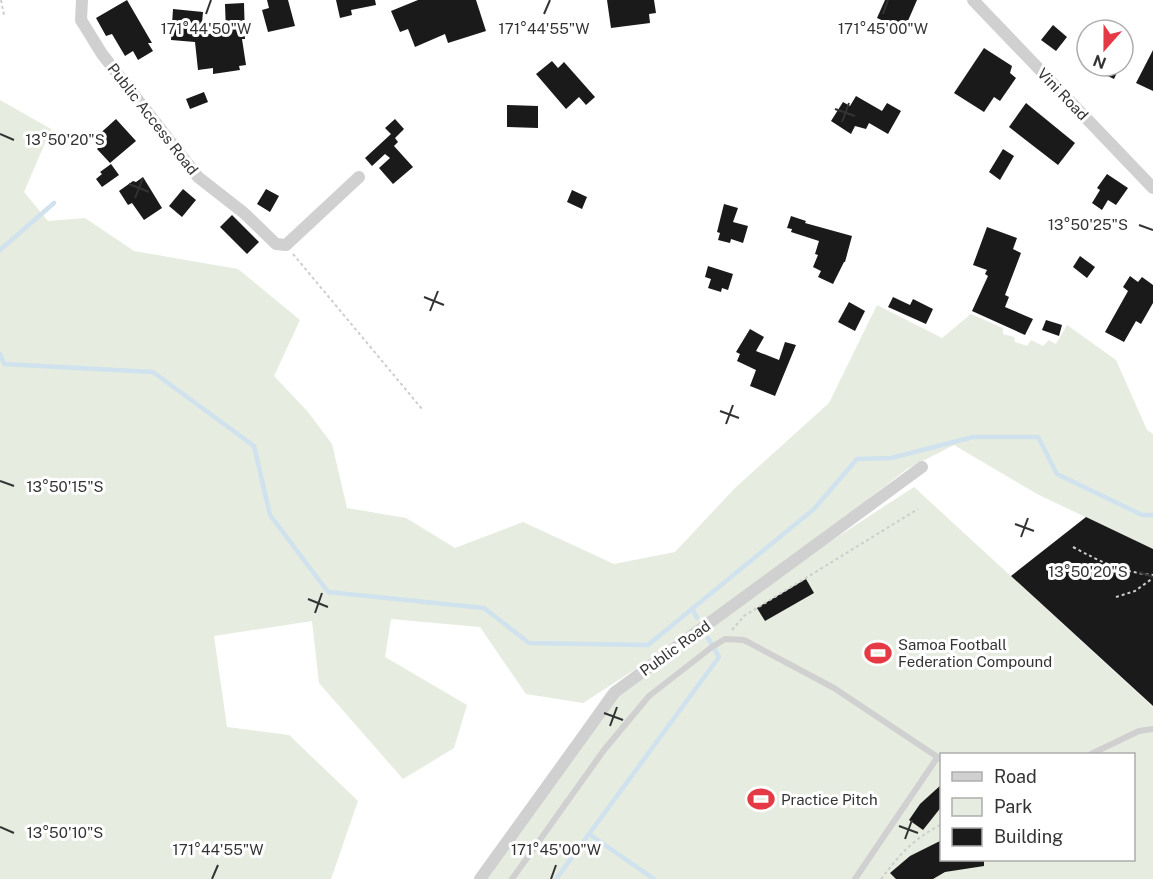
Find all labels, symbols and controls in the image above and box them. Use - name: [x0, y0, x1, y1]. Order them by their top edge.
- north arrow: [1075, 18, 1135, 78]
- text: 171°44'50"W: [161, 20, 251, 37]
- text: 171°44'55"W: [499, 20, 589, 37]
- text: 171°45'00"W: [838, 20, 928, 37]
- text: N: [1091, 50, 1109, 73]
- street label: Public Access Road: [104, 60, 202, 178]
- street label: Vini Road: [1034, 65, 1092, 123]
- text: 13°50'20"S: [25, 131, 105, 148]
- text: 13°50'25"S: [1048, 216, 1128, 233]
- text: 13°50'15"S: [26, 478, 104, 495]
- text: 13°50'20"S: [1048, 563, 1128, 580]
- street label: Public Road: [637, 617, 713, 679]
- place label: Samoa Football Federation Compound: [898, 636, 1052, 670]
- sports icon: Samoa Football Federation Compound: [863, 638, 893, 668]
- legend: [940, 753, 1135, 861]
- text: Road: [994, 766, 1037, 787]
- sports icon: Practice Pitch: [746, 784, 776, 814]
- place label: Practice Pitch: [781, 791, 878, 808]
- text: Park: [994, 796, 1032, 817]
- text: 13°50'10"S: [27, 824, 103, 841]
- text: Building: [994, 826, 1063, 847]
- text: 171°44'55"W: [173, 841, 263, 858]
- text: 171°45'00"W: [511, 841, 601, 858]

